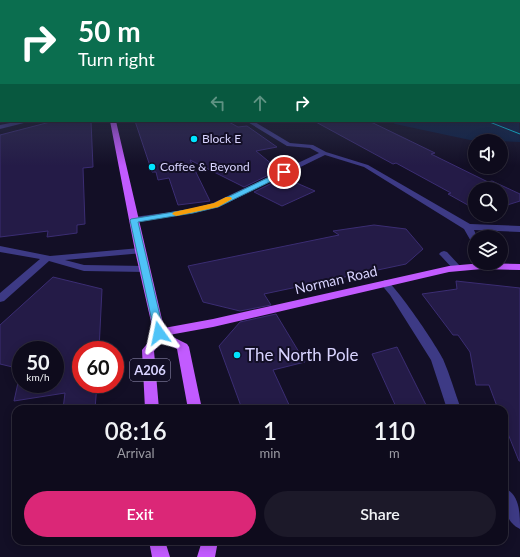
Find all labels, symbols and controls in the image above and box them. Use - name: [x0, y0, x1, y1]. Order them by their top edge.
- text: 50 m: [78, 14, 141, 48]
- icon: right: [12, 16, 64, 68]
- text: Turn right: [78, 48, 155, 70]
- icon: left: [207, 92, 229, 114]
- icon: ahead: [249, 92, 271, 114]
- icon: right: [291, 92, 313, 114]
- place label: Block E: [202, 131, 241, 146]
- marker: Block E: [189, 134, 199, 144]
- map controls: [468, 134, 508, 270]
- button: sound: [468, 134, 508, 174]
- pin: [267, 155, 301, 189]
- place label: Coffee & Beyond: [160, 159, 250, 174]
- icon: arrive: [273, 161, 295, 183]
- marker: Coffee & Beyond: [147, 162, 157, 172]
- button: search: [468, 182, 508, 222]
- button: layers: [468, 230, 508, 270]
- street label: Norman Road: [293, 262, 379, 297]
- position arrow: [138, 312, 180, 354]
- speed limit sign: 60: [72, 341, 124, 393]
- place label: The North Pole: [245, 344, 359, 365]
- text: 50: [26, 350, 50, 374]
- marker: The North Pole: [232, 350, 242, 360]
- road number: A206: [130, 359, 170, 381]
- text: km/h: [26, 371, 50, 383]
- text: 08:16: [105, 416, 167, 445]
- text: 1: [263, 416, 277, 445]
- text: 110: [373, 416, 415, 445]
- text: Arrival: [117, 445, 154, 461]
- text: min: [259, 445, 281, 461]
- text: m: [389, 445, 400, 461]
- button: Exit: [24, 491, 256, 537]
- button: Share: [264, 491, 496, 537]

